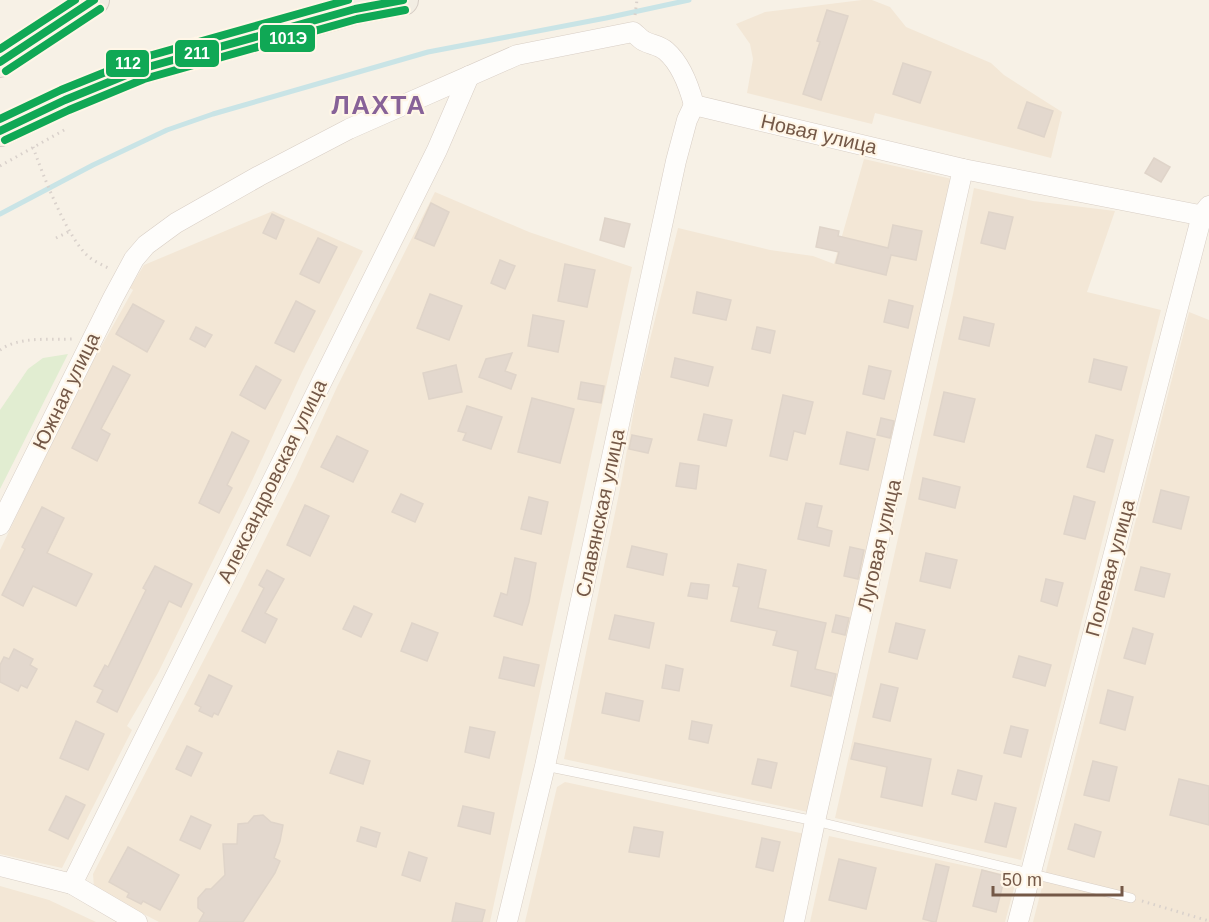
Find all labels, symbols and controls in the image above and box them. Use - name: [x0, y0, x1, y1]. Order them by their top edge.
- line badge: 101Э: [259, 24, 316, 53]
- text: 101Э: [269, 30, 307, 47]
- line badge: 211: [174, 39, 220, 68]
- text: 211: [184, 45, 210, 62]
- line badge: 112: [105, 49, 150, 78]
- text: 112: [115, 55, 141, 72]
- district label: ЛАХТА: [332, 90, 426, 120]
- street label: Новая улица: [759, 110, 880, 158]
- street label: Южная улица: [28, 328, 104, 453]
- street label: Александровская улица: [213, 375, 331, 586]
- street label: Славянская улица: [571, 426, 629, 599]
- street label: Луговая улица: [853, 476, 905, 613]
- street label: Полевая улица: [1081, 496, 1139, 639]
- scale bar: [993, 859, 1122, 897]
- text: 50 m: [1002, 870, 1042, 890]

